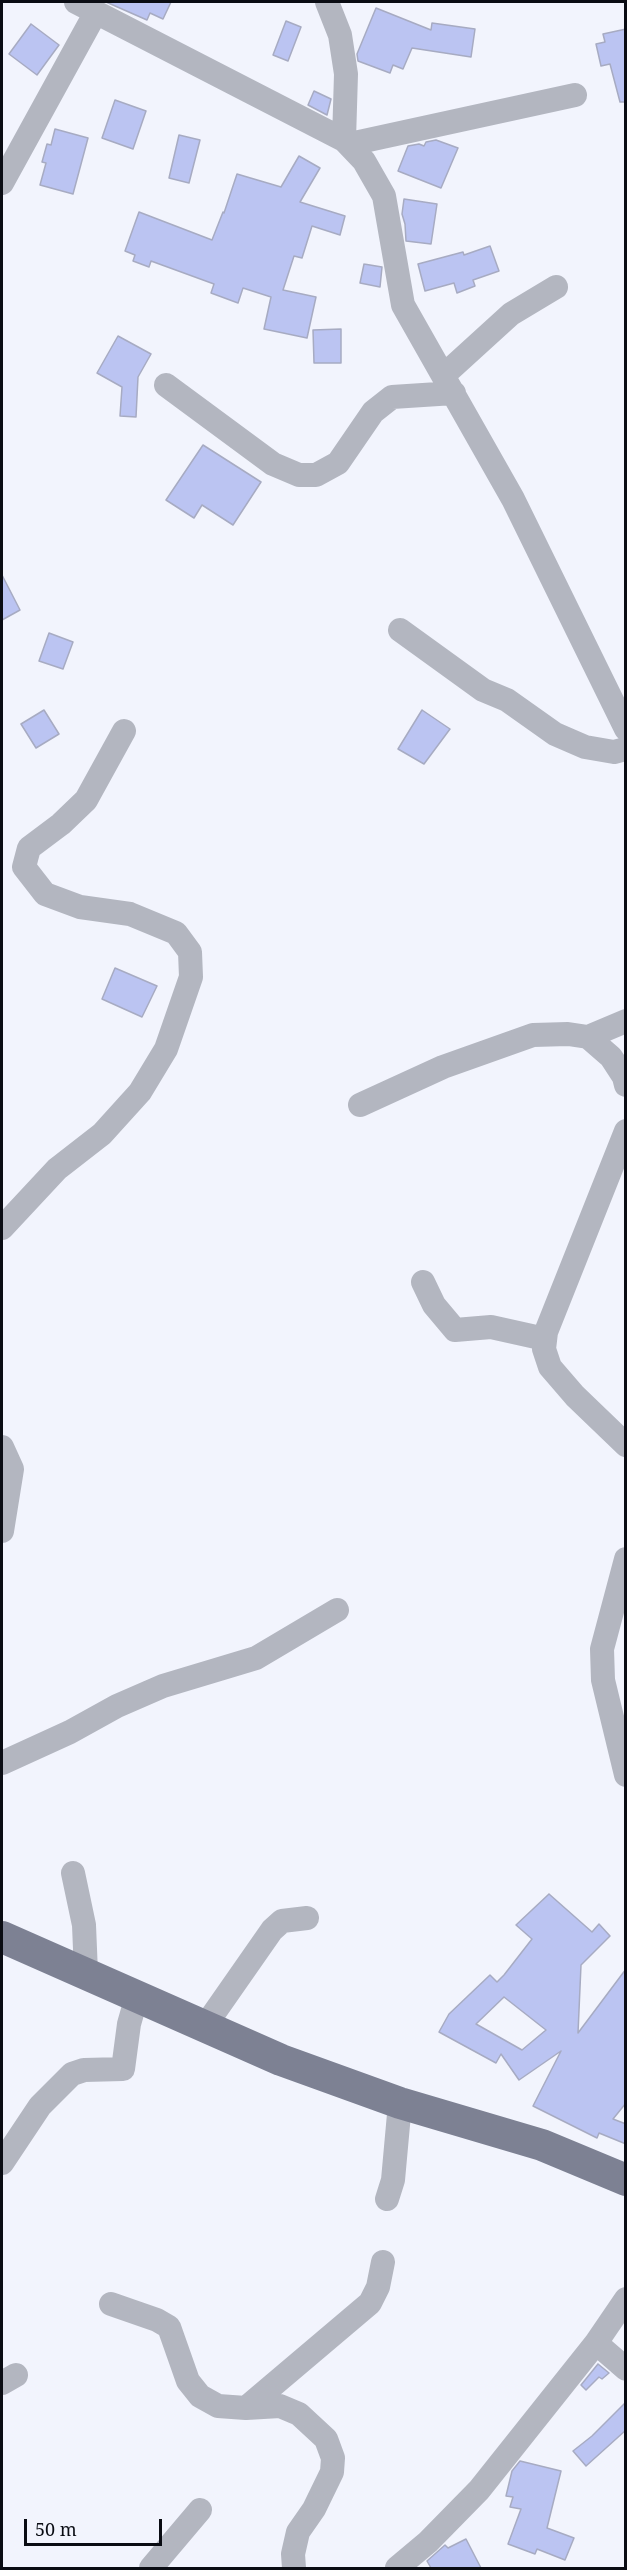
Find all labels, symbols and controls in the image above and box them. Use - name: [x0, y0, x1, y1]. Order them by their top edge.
- scale bar: [27, 2507, 165, 2545]
- text: 50 m: [35, 2517, 77, 2541]

